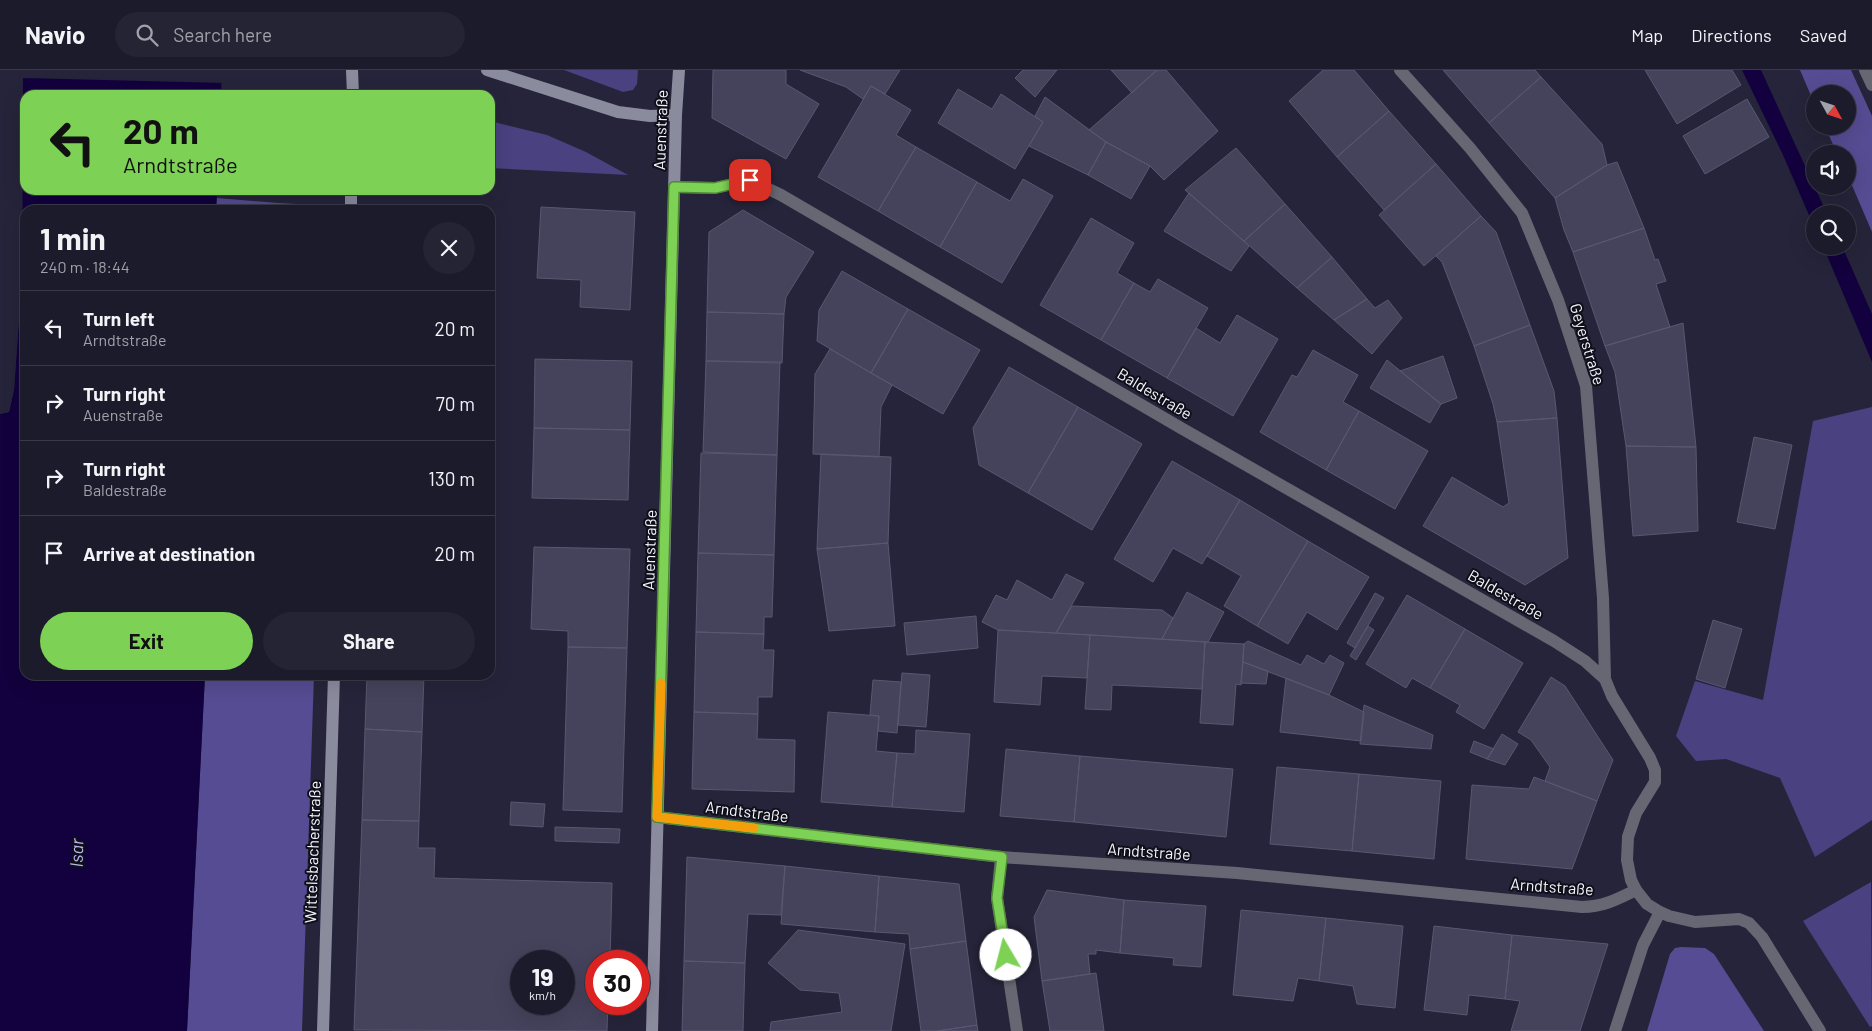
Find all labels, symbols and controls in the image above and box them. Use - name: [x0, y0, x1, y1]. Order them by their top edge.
- search box: [115, 12, 465, 57]
- text: Navio: [25, 20, 85, 49]
- icon: search: [133, 21, 161, 49]
- text: Search here: [173, 23, 272, 46]
- text: Map: [1631, 24, 1663, 46]
- text: Directions: [1691, 24, 1772, 46]
- text: Saved: [1800, 24, 1847, 46]
- north arrow: [1806, 85, 1856, 135]
- map controls: [1806, 85, 1856, 255]
- street label: Auenstraße: [649, 90, 671, 170]
- text: 20 m: [123, 109, 199, 151]
- icon: left: [40, 110, 105, 175]
- button: sound: [1806, 145, 1856, 195]
- text: Arndtstraße: [123, 151, 238, 177]
- pin: [729, 159, 771, 201]
- icon: arrive: [736, 166, 764, 194]
- button: search: [1806, 205, 1856, 255]
- text: 1 min: [40, 220, 106, 256]
- button: close: [423, 222, 475, 274]
- text: 240 m · 18:44: [40, 257, 130, 276]
- street label: Geyerstraße: [1567, 301, 1609, 387]
- text: Turn left: [83, 307, 154, 330]
- icon: left: [40, 314, 68, 342]
- text: 20 m: [435, 317, 475, 340]
- text: Arndtstraße: [83, 330, 167, 349]
- street label: Baldestraße: [1114, 363, 1196, 423]
- text: Turn right: [83, 382, 165, 405]
- icon: right: [40, 389, 68, 417]
- text: 70 m: [436, 392, 475, 415]
- text: Auenstraße: [83, 405, 163, 424]
- text: Turn right: [83, 457, 165, 480]
- icon: right: [40, 464, 68, 492]
- text: 130 m: [428, 467, 475, 490]
- text: Baldestraße: [83, 480, 167, 499]
- street label: Auenstraße: [638, 510, 660, 590]
- icon: arrive: [40, 539, 68, 567]
- text: Arrive at destination: [83, 542, 255, 565]
- text: 20 m: [435, 542, 475, 565]
- street label: Baldestraße: [1465, 565, 1547, 623]
- button: Exit: [40, 612, 253, 670]
- button: Share: [263, 612, 475, 670]
- street label: Wittelsbacherstraße: [300, 781, 324, 923]
- street label: Arndtstraße: [704, 796, 790, 826]
- water label: Isar: [65, 838, 87, 868]
- street label: Arndtstraße: [1107, 839, 1191, 863]
- street label: Arndtstraße: [1510, 874, 1594, 898]
- position arrow: [979, 928, 1031, 980]
- speed limit sign: 30: [585, 950, 650, 1015]
- text: 19: [531, 961, 554, 991]
- text: km/h: [529, 988, 556, 1002]

